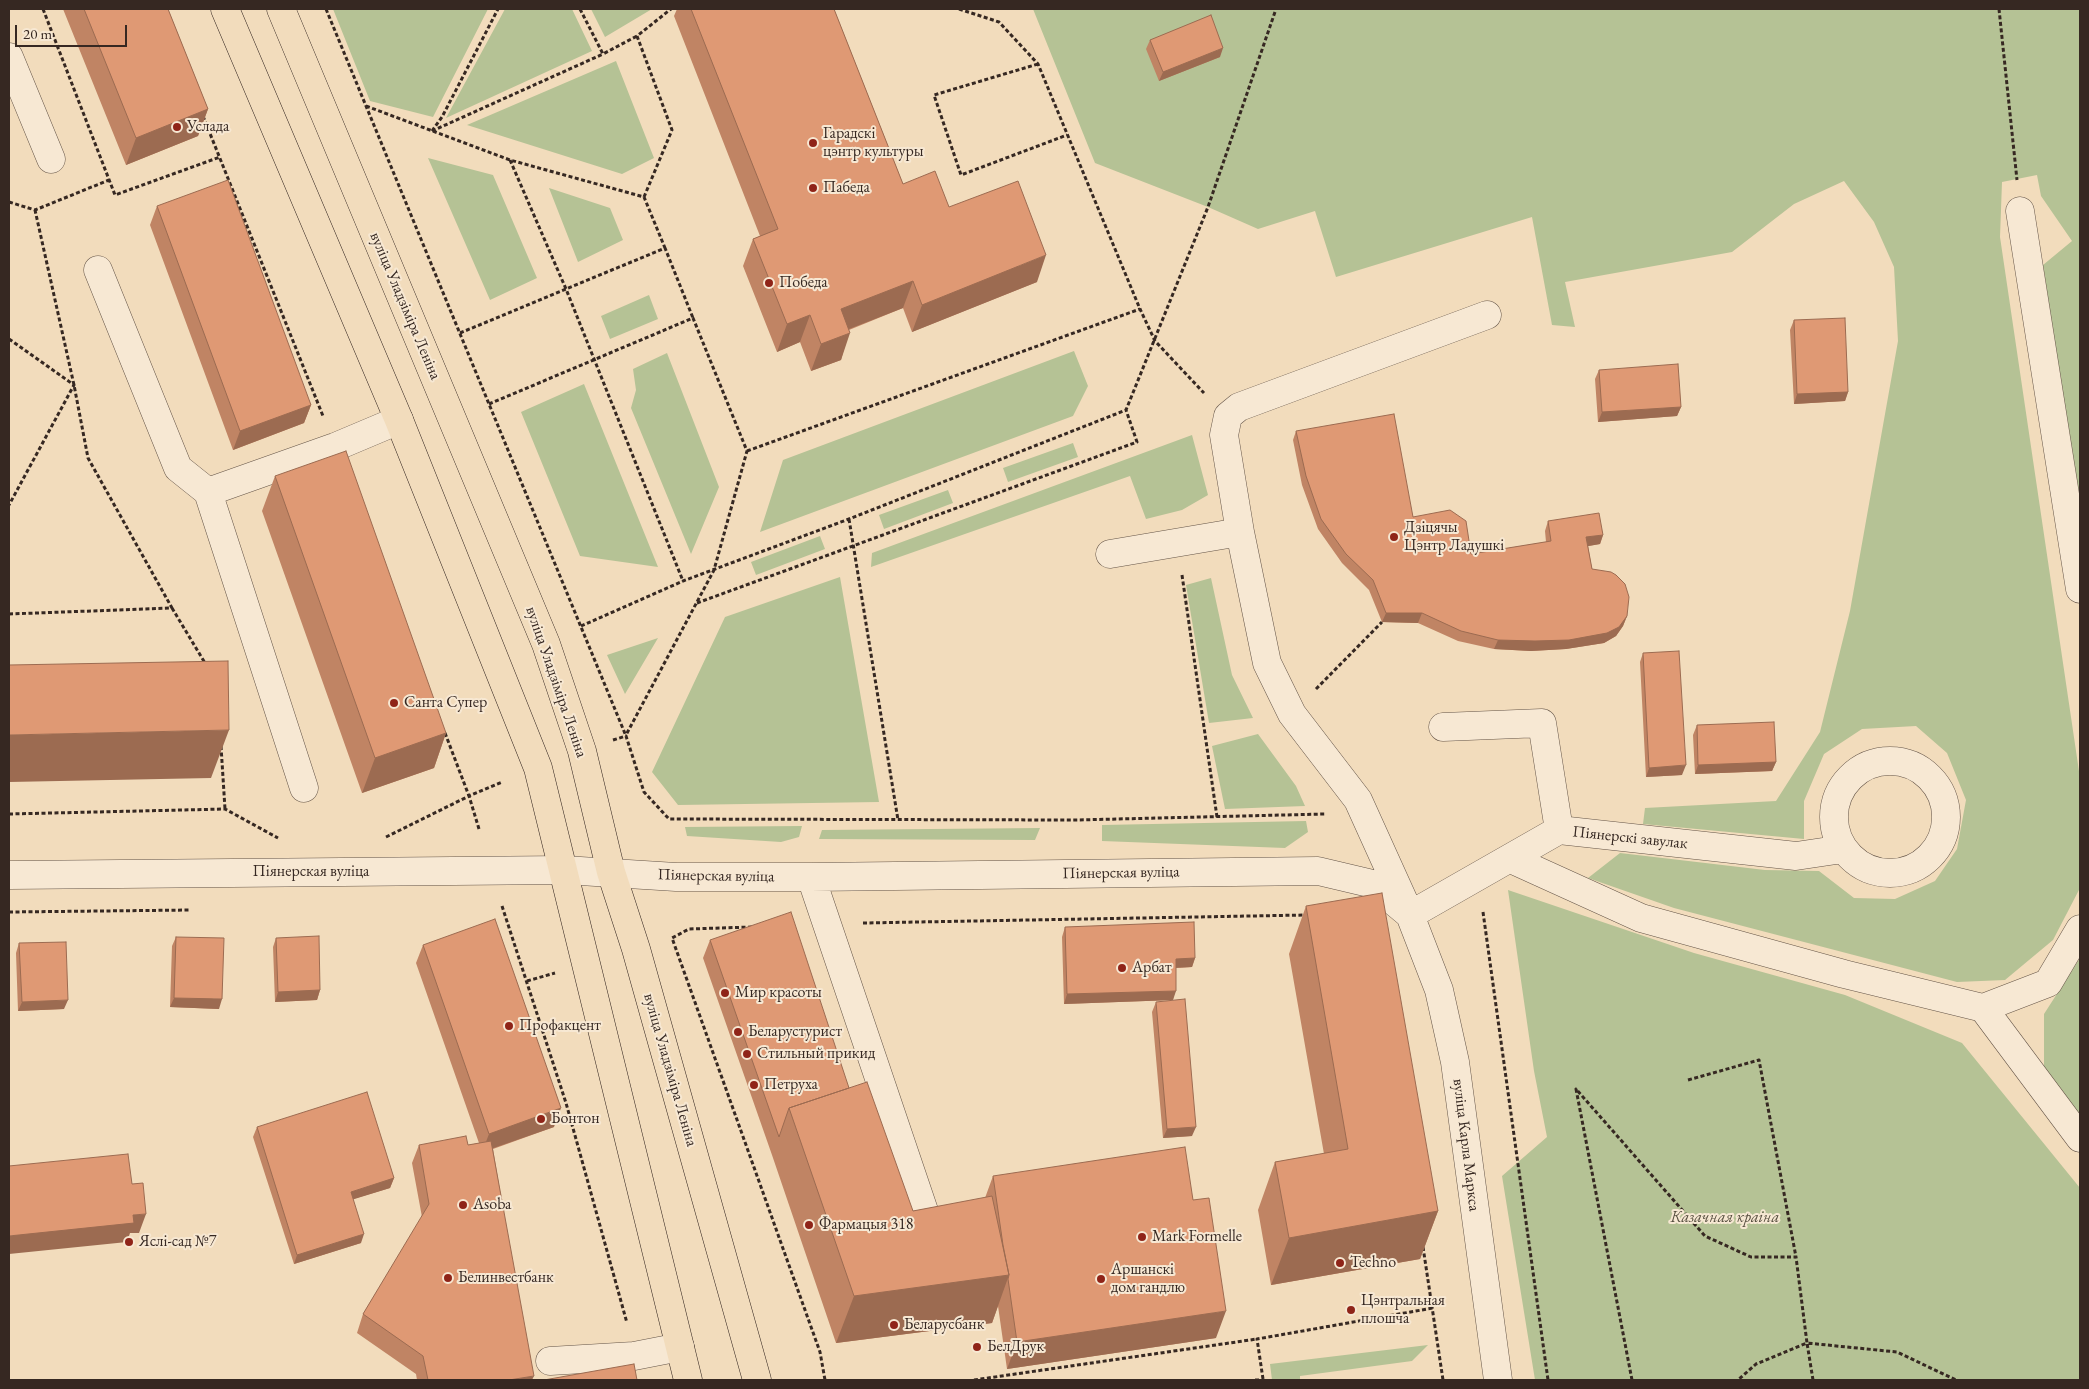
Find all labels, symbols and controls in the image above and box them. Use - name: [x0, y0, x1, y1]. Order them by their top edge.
- scale bar: [18, 15, 130, 47]
- text: 20 m: [23, 24, 52, 43]
- place label: Услада: [187, 117, 229, 137]
- marker: Услада: [171, 121, 183, 133]
- place label: Гарадскі цэнтр культуры: [823, 124, 923, 162]
- marker: Гарадскі цэнтр культуры: [807, 137, 819, 149]
- place label: Пабеда: [823, 178, 870, 198]
- marker: Пабеда: [807, 182, 819, 194]
- street label: вуліца Уладзіміра Леніна: [365, 229, 445, 383]
- place label: Победа: [779, 273, 828, 293]
- marker: Победа: [763, 277, 775, 289]
- place label: Дзіцячы Цэнтр Ладушкі: [1404, 518, 1504, 556]
- marker: Дзіцячы Цэнтр Ладушкі: [1388, 531, 1400, 543]
- street label: вуліца Уладзіміра Леніна: [521, 604, 591, 760]
- place label: Санта Супер: [404, 693, 487, 713]
- marker: Санта Супер: [388, 697, 400, 709]
- street label: Піянерскі завулак: [1572, 822, 1688, 854]
- street label: Піянерская вуліца: [253, 862, 369, 882]
- street label: Піянерская вуліца: [1062, 862, 1180, 884]
- street label: Піянерская вуліца: [657, 865, 775, 887]
- place label: Арбат: [1132, 958, 1172, 978]
- marker: Арбат: [1116, 962, 1128, 974]
- place label: Мир красоты: [735, 983, 822, 1003]
- marker: Мир красоты: [719, 987, 731, 999]
- street label: вуліца Уладзіміра Леніна: [639, 991, 701, 1149]
- place label: Профакцент: [519, 1016, 601, 1036]
- marker: Профакцент: [503, 1020, 515, 1032]
- place label: Беларустурист: [748, 1022, 842, 1042]
- marker: Беларустурист: [732, 1026, 744, 1038]
- place label: Стильный прикид: [757, 1044, 875, 1064]
- marker: Стильный прикид: [741, 1048, 753, 1060]
- place label: Петруха: [764, 1075, 818, 1095]
- street label: вуліца Карла Маркса: [1448, 1078, 1484, 1212]
- marker: Петруха: [748, 1079, 760, 1091]
- place label: Бонтон: [551, 1109, 599, 1129]
- marker: Бонтон: [535, 1113, 547, 1125]
- place label: Asoba: [473, 1195, 511, 1215]
- marker: Asoba: [457, 1199, 469, 1211]
- park label: Казачная краіна: [1671, 1208, 1779, 1228]
- place label: Фармацыя 318: [819, 1215, 914, 1235]
- marker: Фармацыя 318: [803, 1219, 815, 1231]
- place label: Mark Formelle: [1152, 1227, 1242, 1247]
- marker: Mark Formelle: [1136, 1231, 1148, 1243]
- place label: Яслі-сад №7: [139, 1232, 217, 1252]
- marker: Яслі-сад №7: [123, 1236, 135, 1248]
- place label: Techno: [1350, 1253, 1396, 1273]
- marker: Techno: [1334, 1257, 1346, 1269]
- place label: Аршанскі дом гандлю: [1111, 1260, 1185, 1298]
- place label: Белинвестбанк: [458, 1268, 554, 1288]
- marker: Белинвестбанк: [442, 1272, 454, 1284]
- marker: Аршанскі дом гандлю: [1095, 1273, 1107, 1285]
- place label: Цэнтральная плошча: [1361, 1291, 1445, 1329]
- marker: Цэнтральная плошча: [1345, 1304, 1357, 1316]
- place label: Беларусбанк: [904, 1315, 984, 1335]
- marker: Беларусбанк: [888, 1319, 900, 1331]
- place label: БелДрук: [987, 1337, 1044, 1357]
- marker: БелДрук: [971, 1341, 983, 1353]

